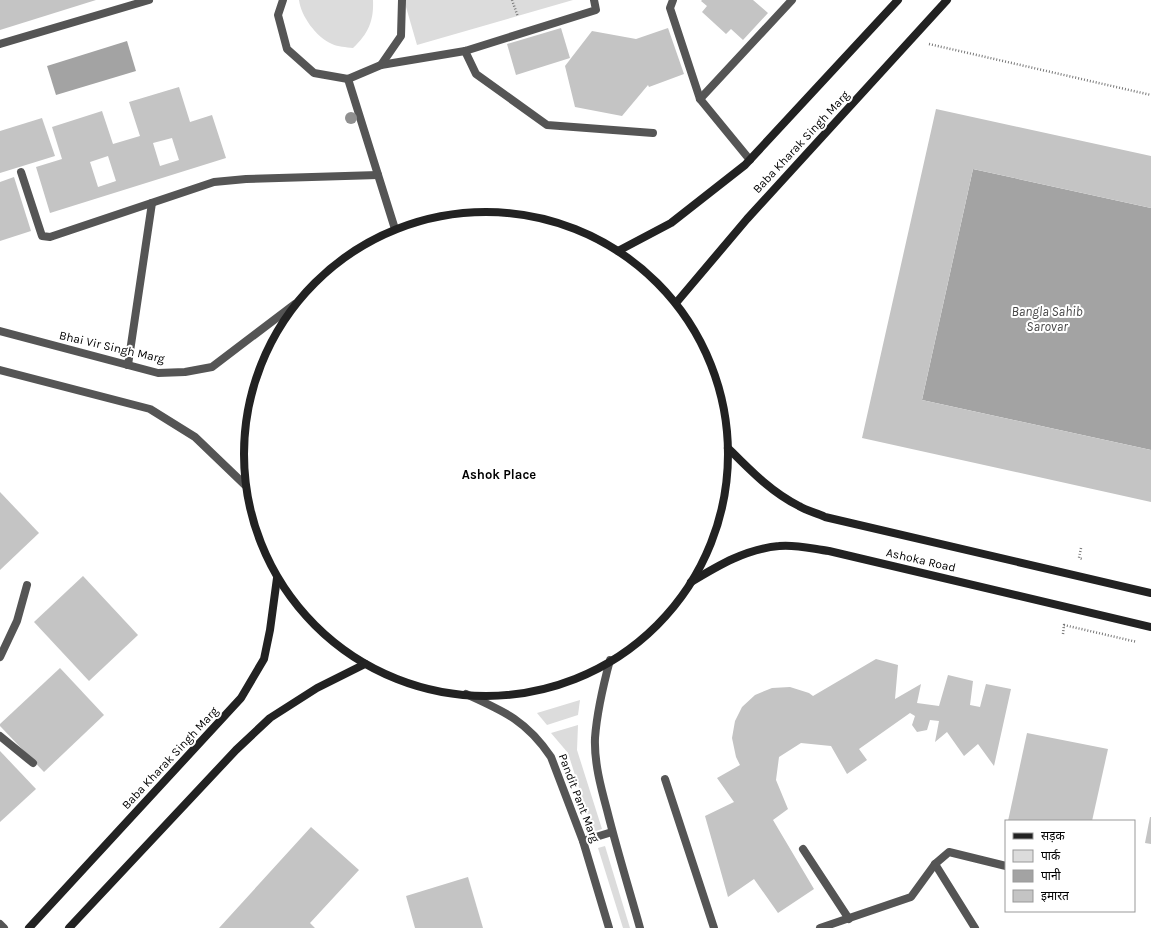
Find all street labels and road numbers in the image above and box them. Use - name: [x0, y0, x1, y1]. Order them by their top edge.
- street label: Baba Kharak Singh Marg: [750, 88, 852, 196]
- street label: Bhai Vir Singh Marg: [58, 328, 166, 366]
- street label: Ashoka Road: [885, 545, 957, 575]
- street label: Baba Kharak Singh Marg: [119, 704, 221, 812]
- street label: Pandit Pant Marg: [556, 752, 602, 845]

